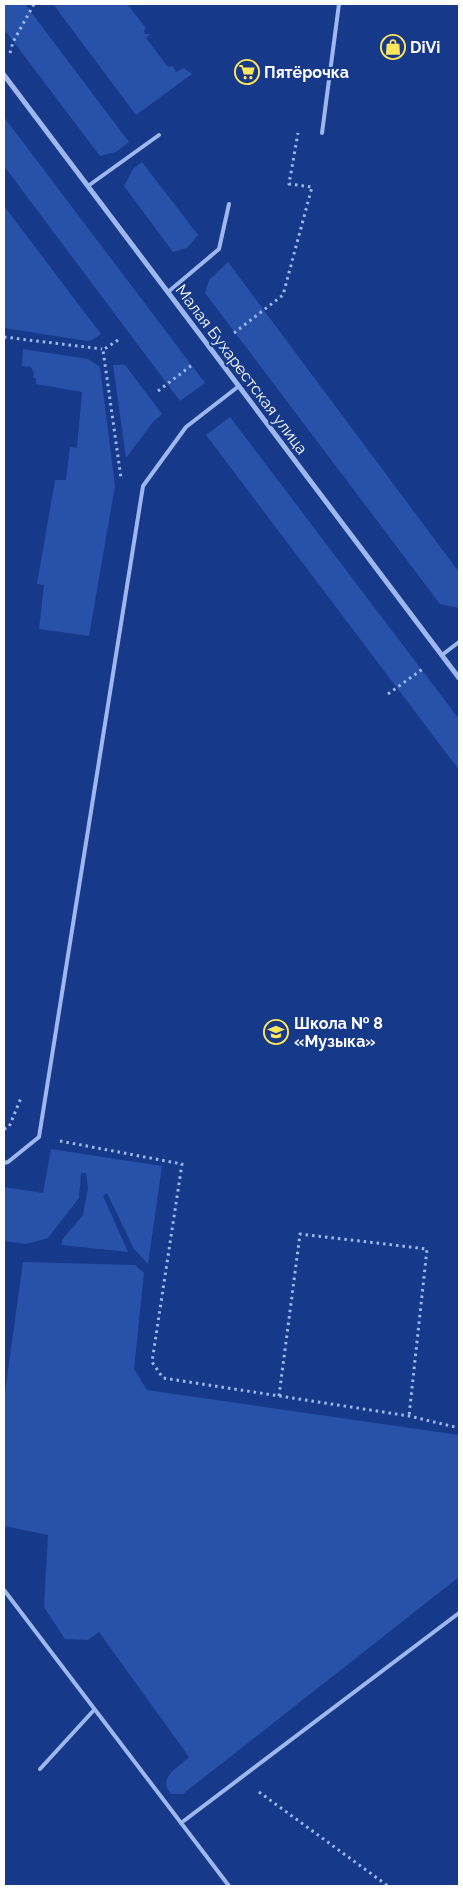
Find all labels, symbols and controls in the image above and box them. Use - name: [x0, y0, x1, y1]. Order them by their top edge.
- shop icon: DiVi: [380, 34, 406, 60]
- place label: DiVi: [410, 38, 440, 57]
- supermarket icon: Пятёрочка: [234, 59, 260, 85]
- place label: Пятёрочка: [264, 63, 349, 82]
- street label: Малая Бухарестская улица: [172, 281, 312, 458]
- place label: Школа № 8 «Музыка»: [294, 1014, 383, 1051]
- school or university icon: Школа № 8 «Музыка»: [263, 1019, 289, 1045]

